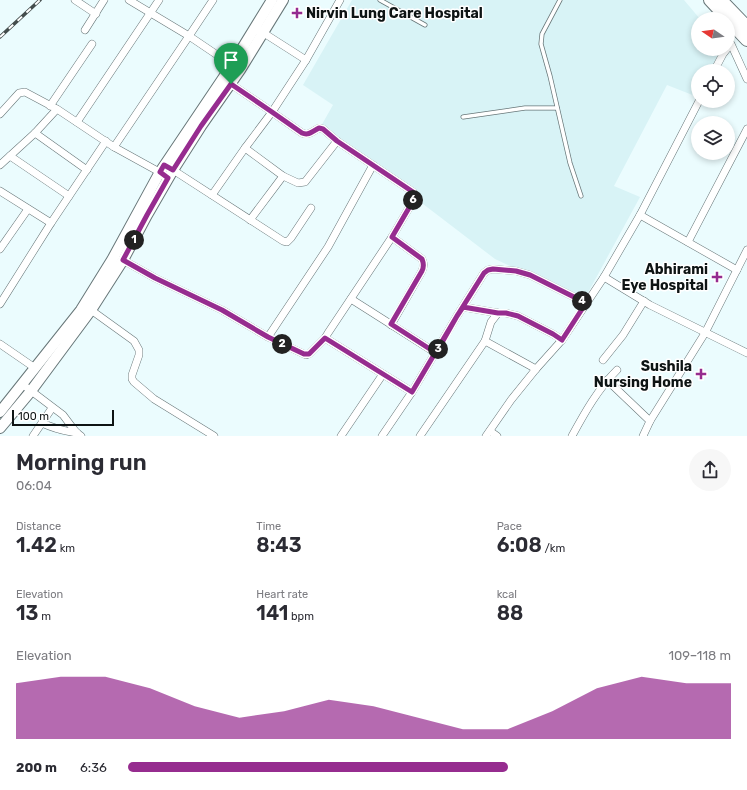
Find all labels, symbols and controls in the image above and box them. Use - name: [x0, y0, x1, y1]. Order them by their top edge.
- place label: Nirvin Lung Care Hospital: [306, 5, 483, 22]
- marker: Nirvin Lung Care Hospital: [291, 7, 303, 19]
- north arrow: [691, 12, 735, 56]
- map controls: [691, 12, 735, 160]
- pin: [214, 43, 248, 84]
- icon: arrive: [220, 49, 242, 71]
- button: locate: [691, 64, 735, 108]
- button: layers: [691, 116, 735, 160]
- pin: 6: [403, 190, 423, 210]
- text: 6: [409, 193, 417, 206]
- pin: 1: [124, 230, 144, 250]
- text: 1: [131, 233, 137, 246]
- place label: Abhirami Eye Hospital: [621, 261, 708, 294]
- marker: Abhirami Eye Hospital: [711, 271, 723, 283]
- pin: 4: [572, 291, 592, 311]
- text: 4: [578, 294, 586, 307]
- pin: 2: [272, 334, 292, 354]
- text: 2: [278, 337, 286, 350]
- pin: 3: [428, 339, 448, 359]
- text: 3: [434, 342, 442, 355]
- place label: Sushila Nursing Home: [594, 358, 692, 391]
- marker: Sushila Nursing Home: [695, 368, 707, 380]
- scale bar: [12, 408, 114, 427]
- text: 100 m: [18, 410, 49, 423]
- text: Morning run: [16, 449, 147, 476]
- button: share: [689, 449, 731, 491]
- text: 06:04: [16, 478, 52, 493]
- text: Distance: [16, 520, 61, 533]
- text: Time: [256, 520, 281, 533]
- text: Pace: [497, 520, 522, 533]
- text: 1.42: [16, 533, 57, 557]
- text: 8:43: [256, 533, 302, 557]
- text: 6:08: [497, 533, 542, 557]
- text: km: [57, 542, 75, 555]
- text: /km: [542, 542, 565, 555]
- text: Elevation: [16, 588, 63, 601]
- text: Heart rate: [256, 588, 308, 601]
- text: kcal: [497, 588, 517, 601]
- text: 13: [16, 601, 38, 625]
- text: 141: [256, 601, 288, 625]
- text: 88: [497, 601, 523, 625]
- text: m: [38, 610, 51, 623]
- text: bpm: [288, 610, 314, 623]
- text: Elevation: [16, 648, 72, 663]
- text: 109–118 m: [669, 648, 731, 663]
- text: 200 m: [16, 760, 57, 775]
- text: 6:36: [80, 760, 107, 775]

